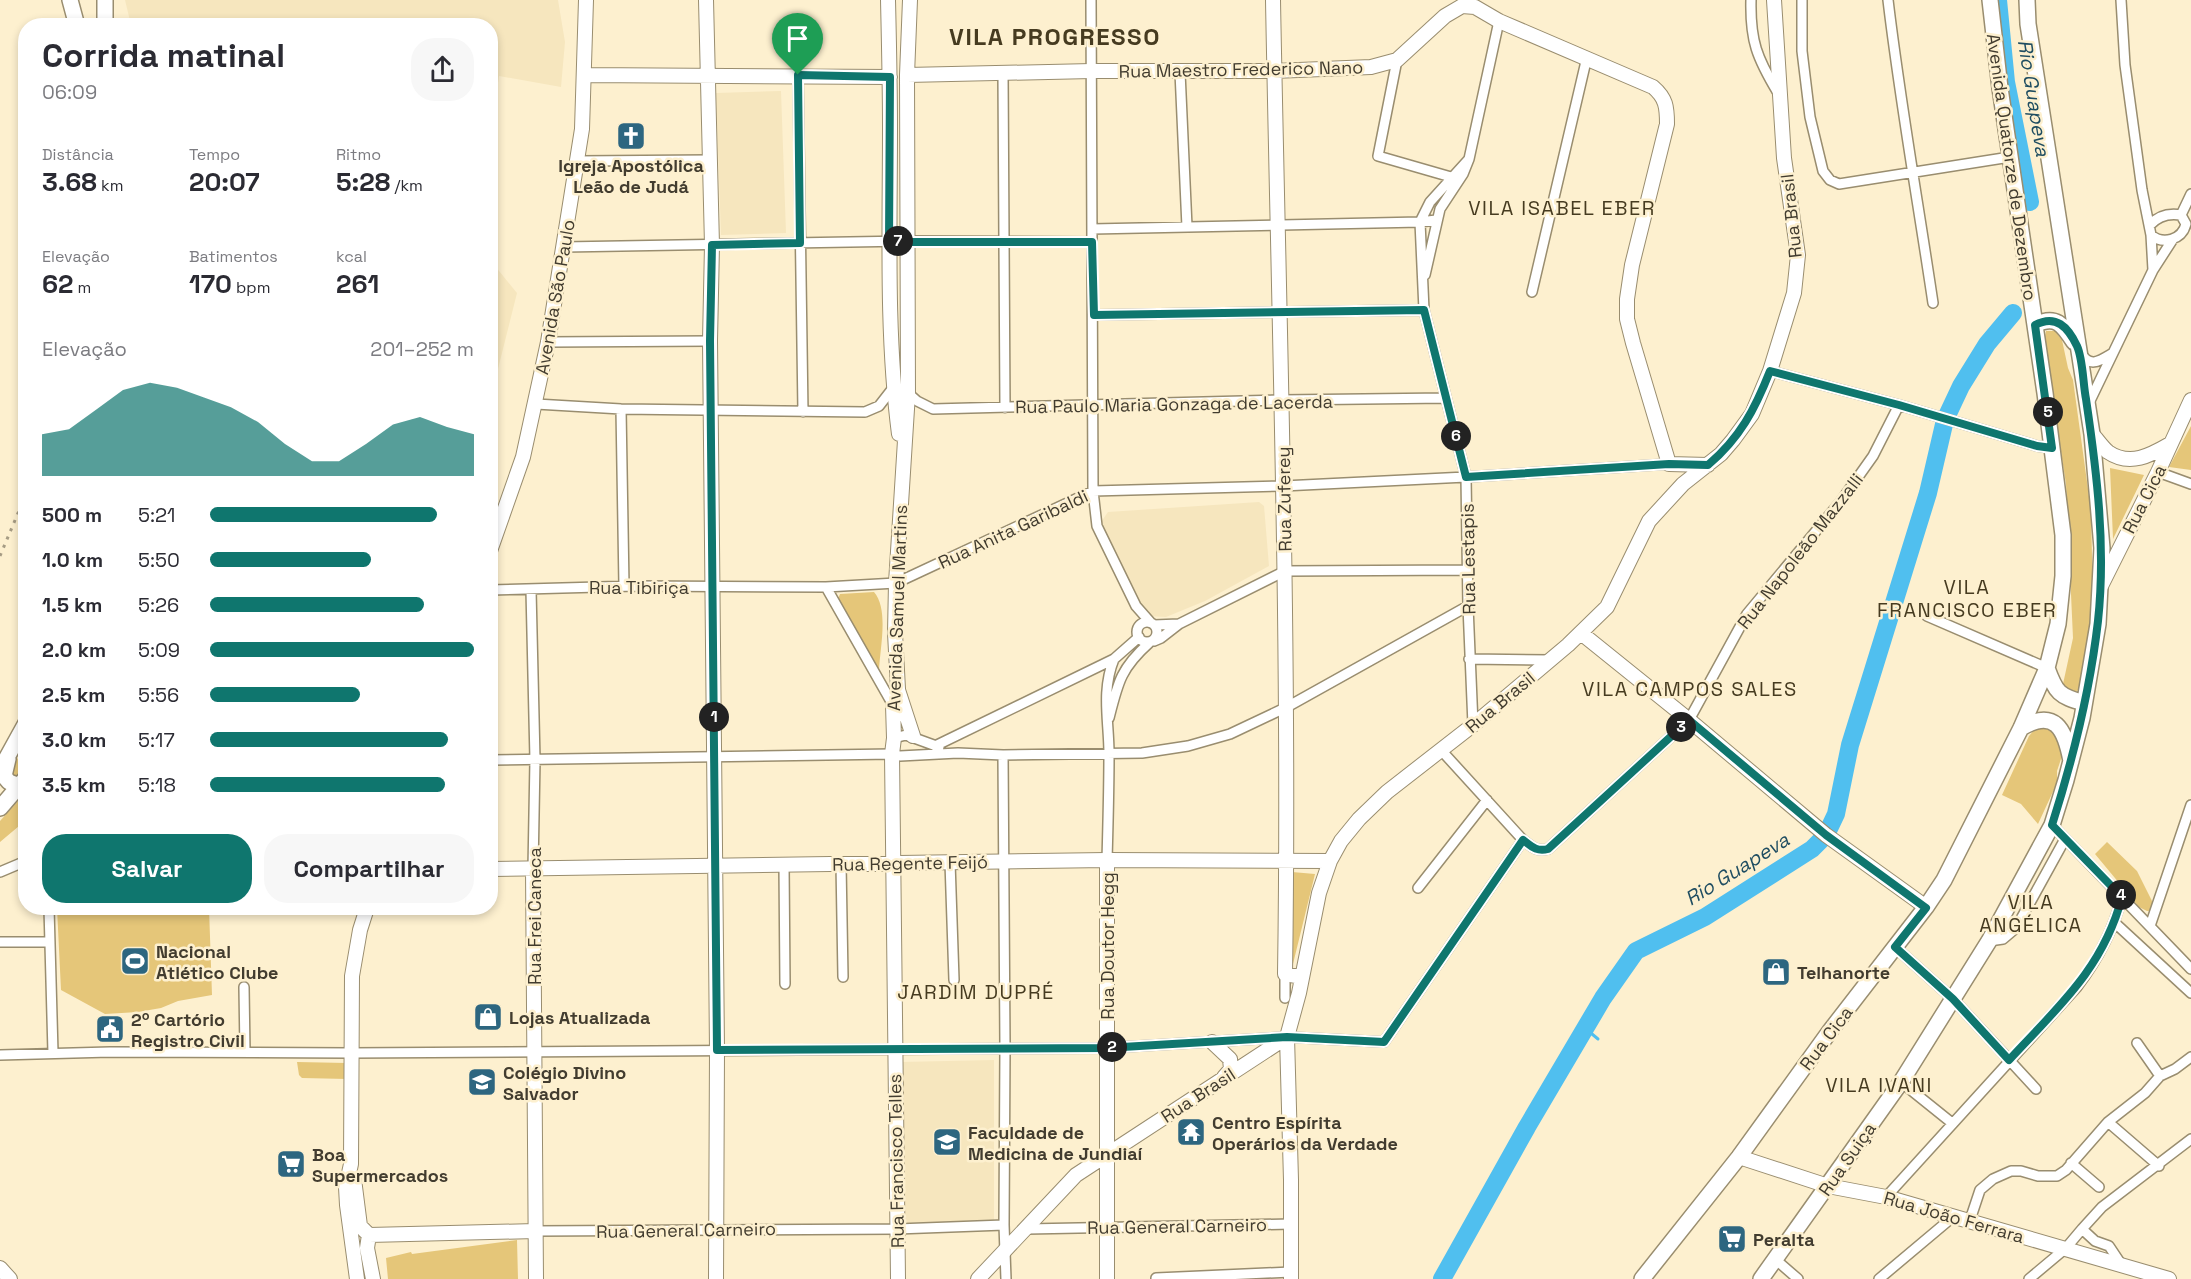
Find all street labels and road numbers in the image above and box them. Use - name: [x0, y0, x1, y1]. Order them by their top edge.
- street label: Avenida Quatorze de Dezembro: [1982, 32, 2042, 302]
- street label: Rua Maestro Frederico Nano: [1118, 55, 1364, 83]
- street label: Rua Brasil: [1775, 173, 1807, 259]
- street label: Avenida São Paulo: [530, 218, 580, 376]
- street label: Rua Paulo Maria Gonzaga de Lacerda: [1015, 390, 1333, 418]
- street label: Rua Zuferey: [1272, 446, 1296, 552]
- street label: Rua Cica: [2117, 461, 2171, 537]
- street label: Rua Napoleão Mazzalli: [1732, 468, 1868, 634]
- street label: Rua Anita Garibaldi: [934, 484, 1092, 574]
- street label: Rua Lestapis: [1456, 503, 1480, 615]
- street label: Avenida Samuel Martins: [882, 504, 912, 712]
- street label: Rua Tibiriça: [589, 576, 689, 599]
- street label: Rua Brasil: [1460, 666, 1540, 738]
- street label: Rua Frei Caneca: [523, 847, 546, 985]
- street label: Rua Regente Feijó: [832, 850, 988, 876]
- street label: Rua Doutor Hegg: [1096, 872, 1119, 1020]
- street label: Rua Cica: [1794, 1001, 1858, 1075]
- street label: Rua Brasil: [1156, 1062, 1240, 1128]
- street label: Rua Francisco Telles: [883, 1074, 909, 1248]
- street label: Rua Suiça: [1813, 1118, 1881, 1200]
- street label: Rua João Ferrara: [1881, 1186, 2027, 1248]
- street label: Rua General Carneiro: [1087, 1213, 1267, 1239]
- street label: Rua General Carneiro: [596, 1217, 776, 1243]

